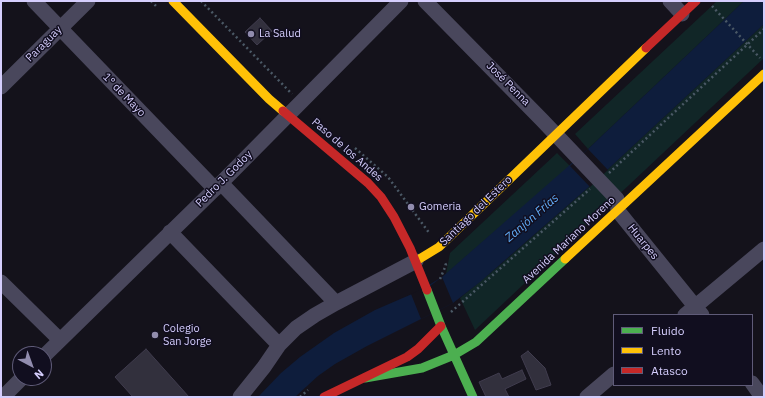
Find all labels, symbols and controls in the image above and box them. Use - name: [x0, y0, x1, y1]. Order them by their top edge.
- street label: Paraguay: [23, 23, 65, 65]
- place label: La Salud: [259, 27, 301, 41]
- marker: La Salud: [246, 29, 256, 39]
- street label: José Penna: [483, 59, 533, 109]
- street label: 1° de Mayo: [100, 70, 148, 120]
- street label: Paso de los Andes: [309, 116, 385, 184]
- street label: Pedro J. Godoy: [193, 148, 255, 210]
- street label: Santiago del Estero: [437, 173, 515, 249]
- water label: Zanjón Frías: [502, 191, 562, 245]
- street label: Avenida Mariano Moreno: [520, 194, 618, 286]
- place label: Gomeria: [419, 200, 461, 214]
- marker: Gomeria: [406, 202, 416, 212]
- street label: Huarpes: [625, 222, 661, 262]
- legend: [613, 314, 753, 386]
- place label: Colegio San Jorge: [163, 322, 211, 348]
- text: Fluido: [651, 323, 684, 338]
- marker: Colegio San Jorge: [150, 330, 160, 340]
- text: Lento: [651, 343, 681, 358]
- north arrow: [12, 346, 52, 386]
- text: Atasco: [651, 363, 688, 378]
- text: N: [32, 366, 47, 382]

